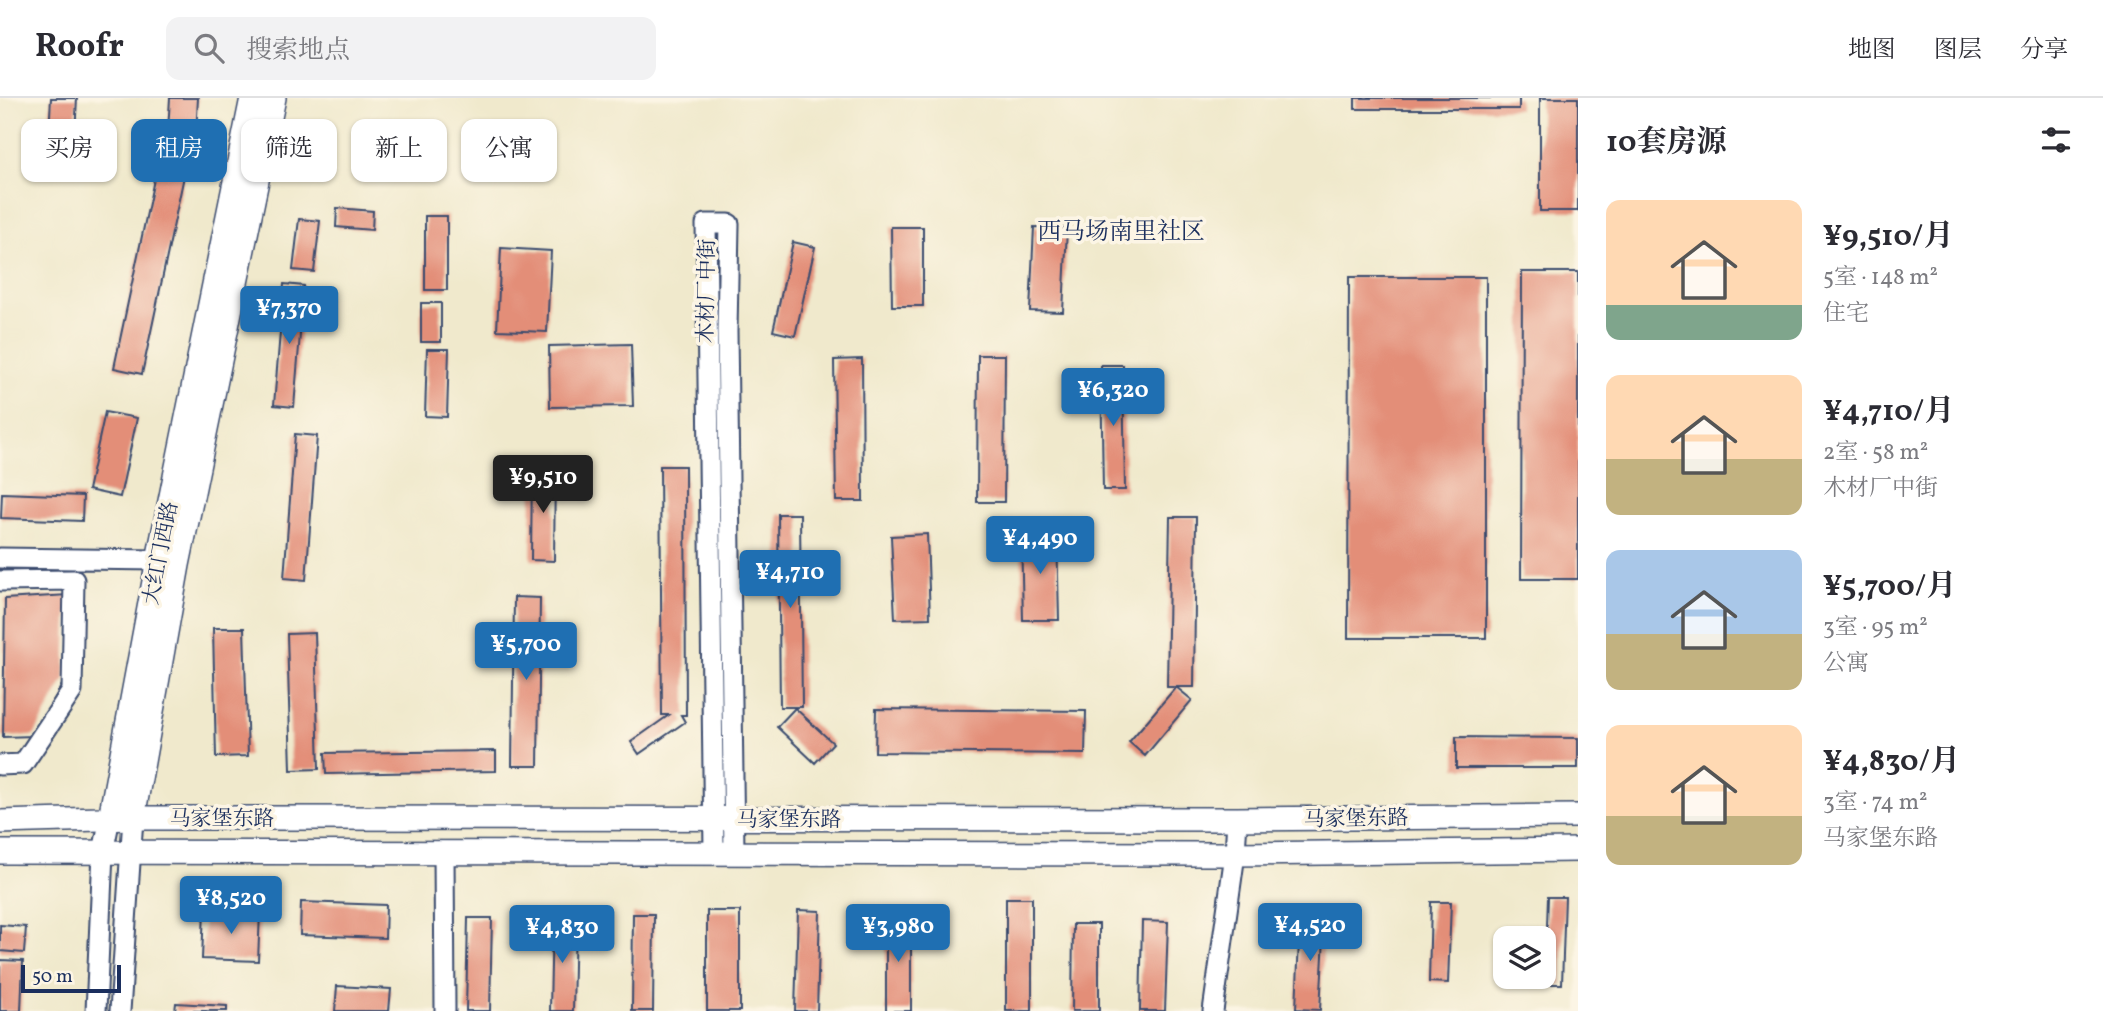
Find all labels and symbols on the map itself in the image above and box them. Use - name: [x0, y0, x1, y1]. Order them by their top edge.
- district label: 西马场南里社区: [1037, 216, 1205, 250]
- street label: 木材厂中街: [692, 238, 723, 344]
- pin: ¥7,370: [232, 286, 346, 346]
- pin: ¥6,320: [1056, 368, 1170, 428]
- pin: ¥9,510: [486, 456, 600, 515]
- street label: 大红门西路: [137, 499, 186, 608]
- pin: ¥4,490: [983, 517, 1097, 576]
- pin: ¥4,710: [733, 550, 847, 610]
- pin: ¥5,700: [469, 622, 583, 682]
- street label: 马家堡东路: [1303, 804, 1409, 835]
- street label: 马家堡东路: [170, 805, 275, 834]
- street label: 马家堡东路: [737, 806, 842, 835]
- pin: ¥8,520: [174, 876, 288, 936]
- pin: ¥3,980: [841, 904, 955, 964]
- pin: ¥4,520: [1253, 904, 1367, 963]
- pin: ¥4,830: [505, 906, 619, 965]
- scale bar: [21, 962, 121, 994]

